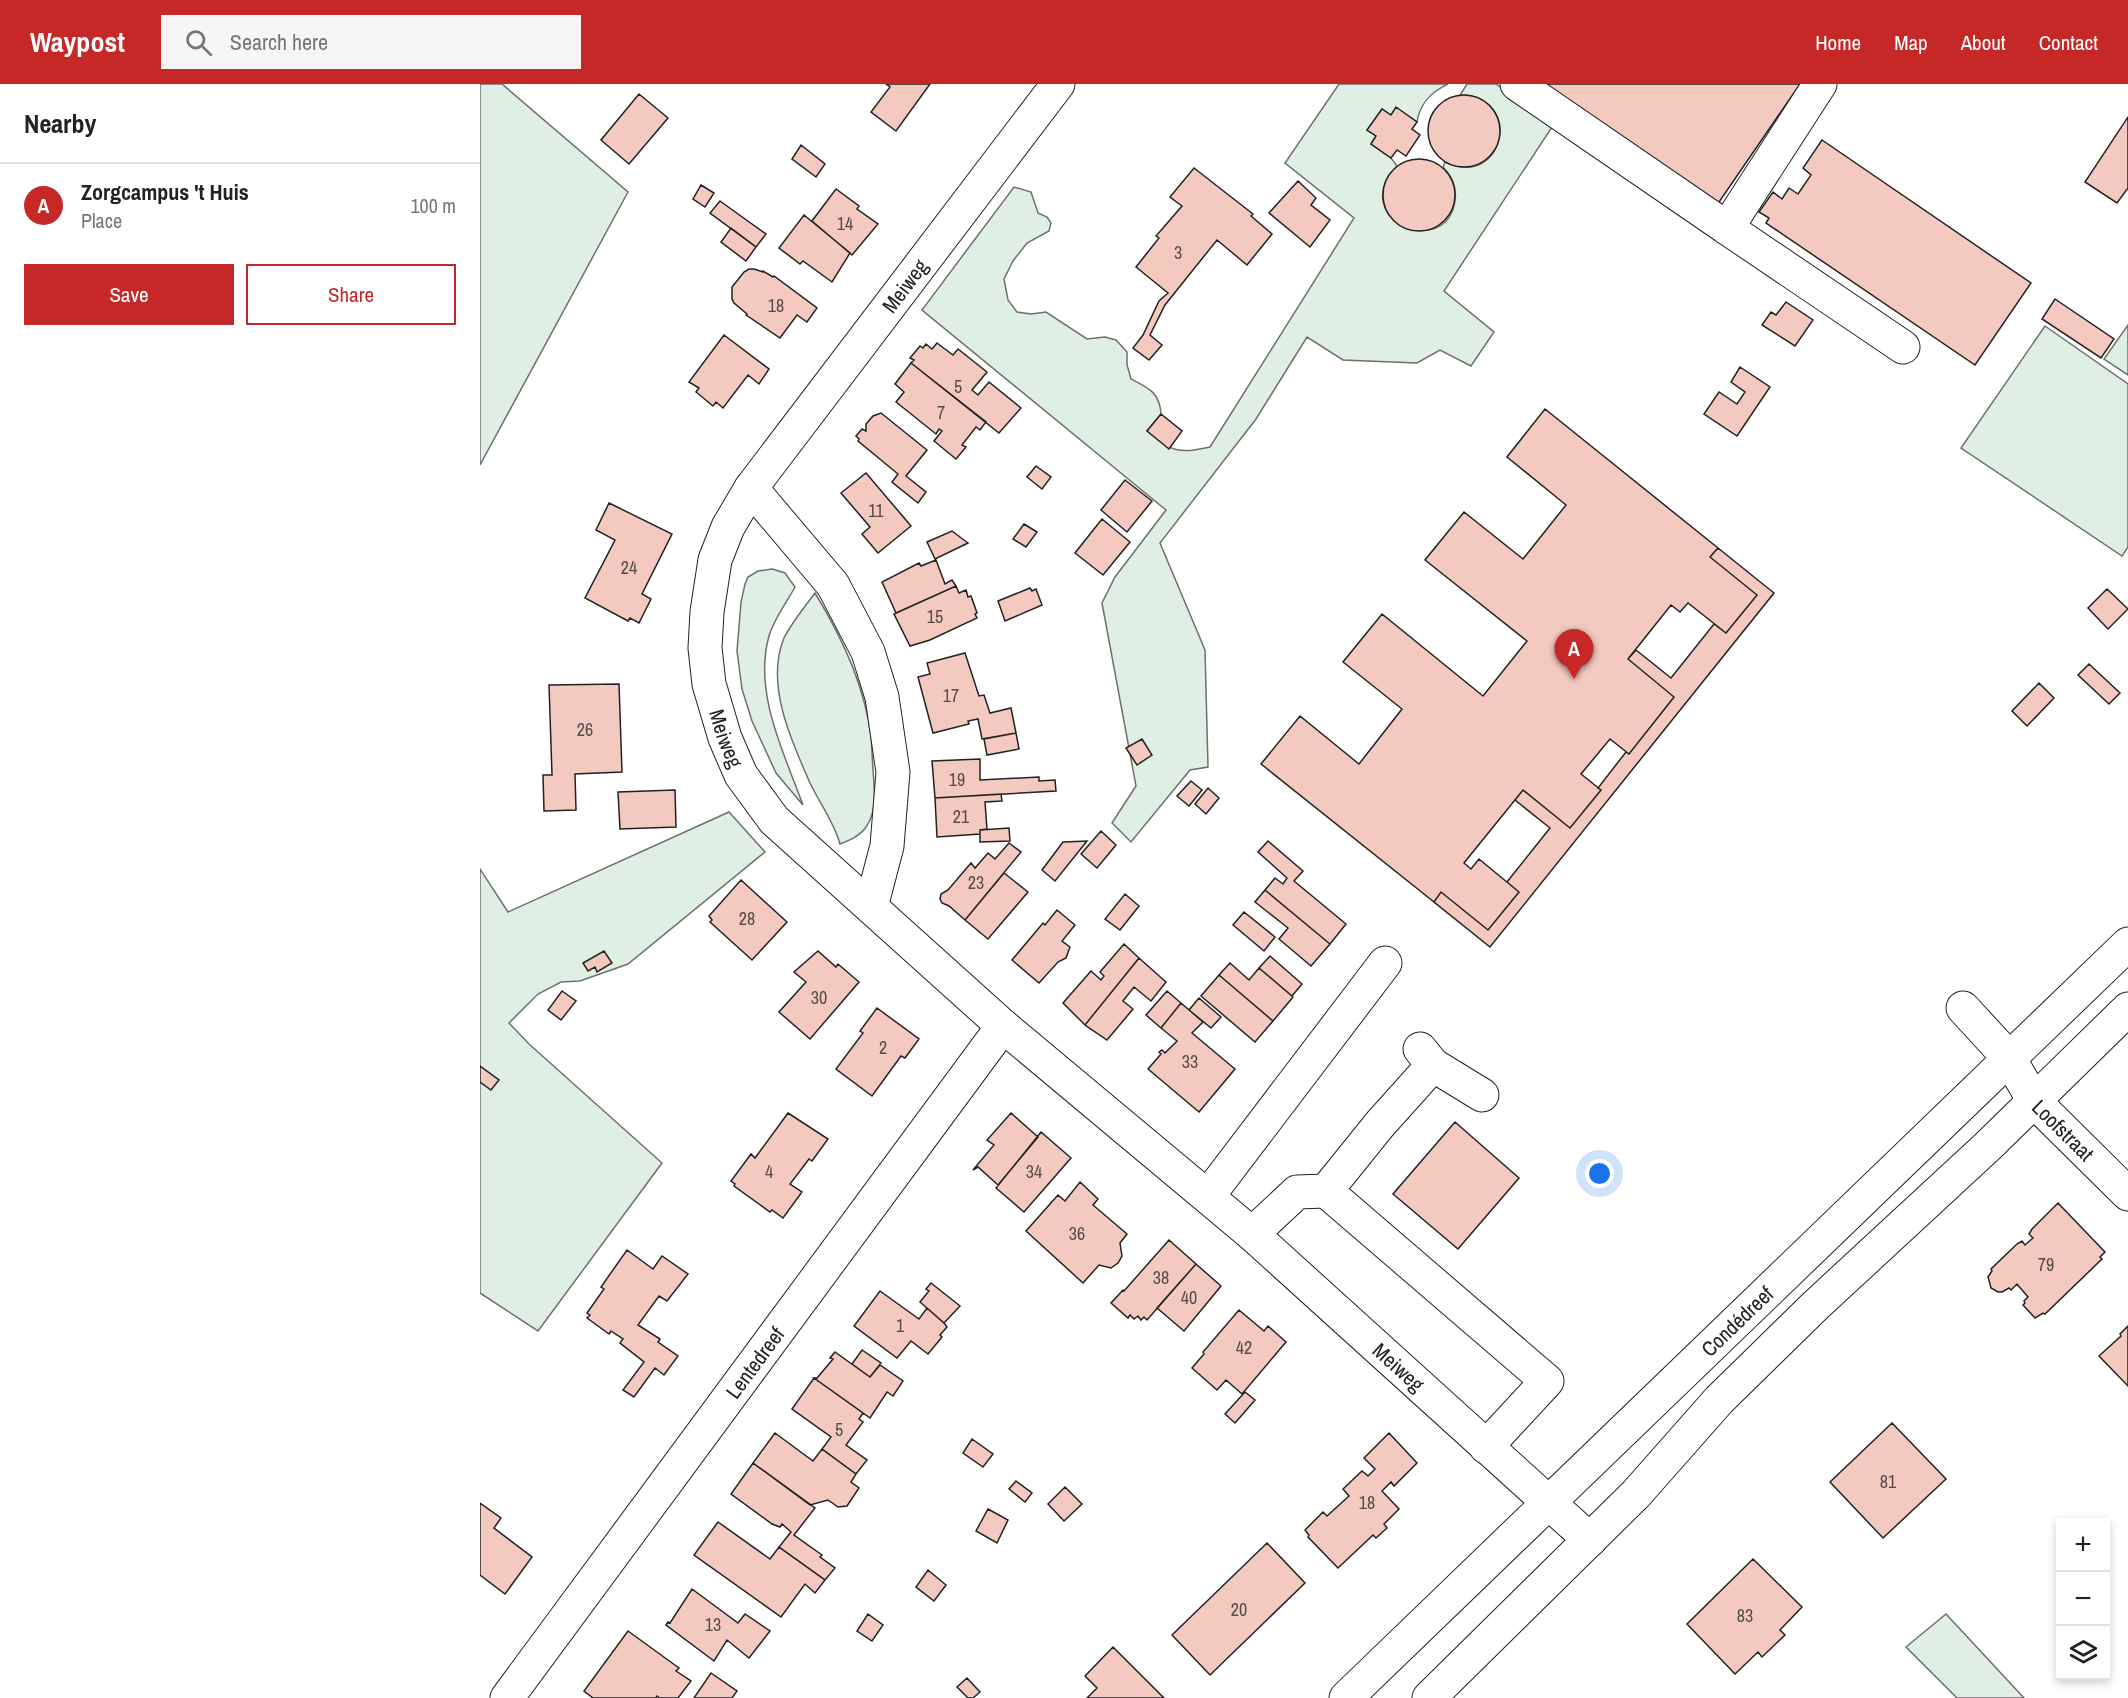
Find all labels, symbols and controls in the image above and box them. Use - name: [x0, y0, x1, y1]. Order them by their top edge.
- search box: [161, 15, 581, 69]
- text: Waypost: [30, 23, 125, 61]
- icon: search: [182, 26, 215, 59]
- text: Search here: [230, 27, 328, 57]
- text: Home: [1815, 28, 1861, 57]
- text: Map: [1894, 28, 1928, 57]
- text: About: [1961, 28, 2006, 57]
- text: Contact: [2039, 28, 2098, 57]
- text: Nearby: [24, 106, 96, 141]
- text: Zorgcampus 't Huis: [81, 177, 249, 207]
- text: A: [38, 192, 49, 219]
- text: 100 m: [410, 192, 456, 219]
- text: Place: [81, 207, 122, 234]
- house number: 14: [837, 211, 853, 236]
- house number: 3: [1174, 240, 1182, 265]
- street label: Meiweg: [875, 253, 935, 319]
- button: Save: [24, 264, 234, 325]
- button: Share: [246, 264, 456, 325]
- house number: 18: [768, 293, 784, 318]
- house number: 5: [954, 374, 962, 399]
- house number: 7: [937, 400, 945, 425]
- house number: 11: [868, 498, 884, 523]
- house number: 24: [621, 555, 637, 580]
- house number: 15: [927, 604, 943, 629]
- pin: A: [1554, 630, 1594, 679]
- house number: 17: [943, 683, 959, 708]
- street label: Meiweg: [703, 706, 751, 772]
- house number: 26: [577, 717, 593, 742]
- house number: 19: [949, 767, 965, 792]
- house number: 21: [953, 804, 970, 829]
- house number: 23: [968, 870, 984, 895]
- house number: 28: [739, 906, 755, 931]
- house number: 30: [811, 985, 827, 1010]
- house number: 2: [879, 1035, 887, 1060]
- house number: 33: [1182, 1049, 1198, 1074]
- street label: Loofstraat: [2026, 1093, 2101, 1167]
- house number: 4: [765, 1159, 773, 1184]
- house number: 34: [1026, 1159, 1042, 1184]
- your location: [1585, 1159, 1614, 1188]
- house number: 36: [1069, 1221, 1085, 1246]
- house number: 79: [2038, 1252, 2054, 1277]
- house number: 38: [1153, 1265, 1169, 1290]
- street label: Condédreef: [1694, 1279, 1780, 1363]
- house number: 40: [1181, 1285, 1197, 1310]
- house number: 1: [896, 1313, 905, 1338]
- street label: Lentedreef: [719, 1321, 791, 1404]
- house number: 42: [1236, 1335, 1252, 1360]
- street label: Meiweg: [1367, 1336, 1431, 1398]
- house number: 5: [835, 1417, 843, 1442]
- house number: 81: [1880, 1469, 1897, 1494]
- house number: 18: [1359, 1490, 1375, 1515]
- map controls: [2056, 1518, 2110, 1680]
- button: +: [2056, 1518, 2110, 1572]
- button: −: [2056, 1572, 2110, 1626]
- house number: 20: [1231, 1597, 1247, 1622]
- house number: 83: [1737, 1603, 1753, 1628]
- house number: 13: [705, 1612, 721, 1637]
- button: layers: [2056, 1626, 2110, 1680]

